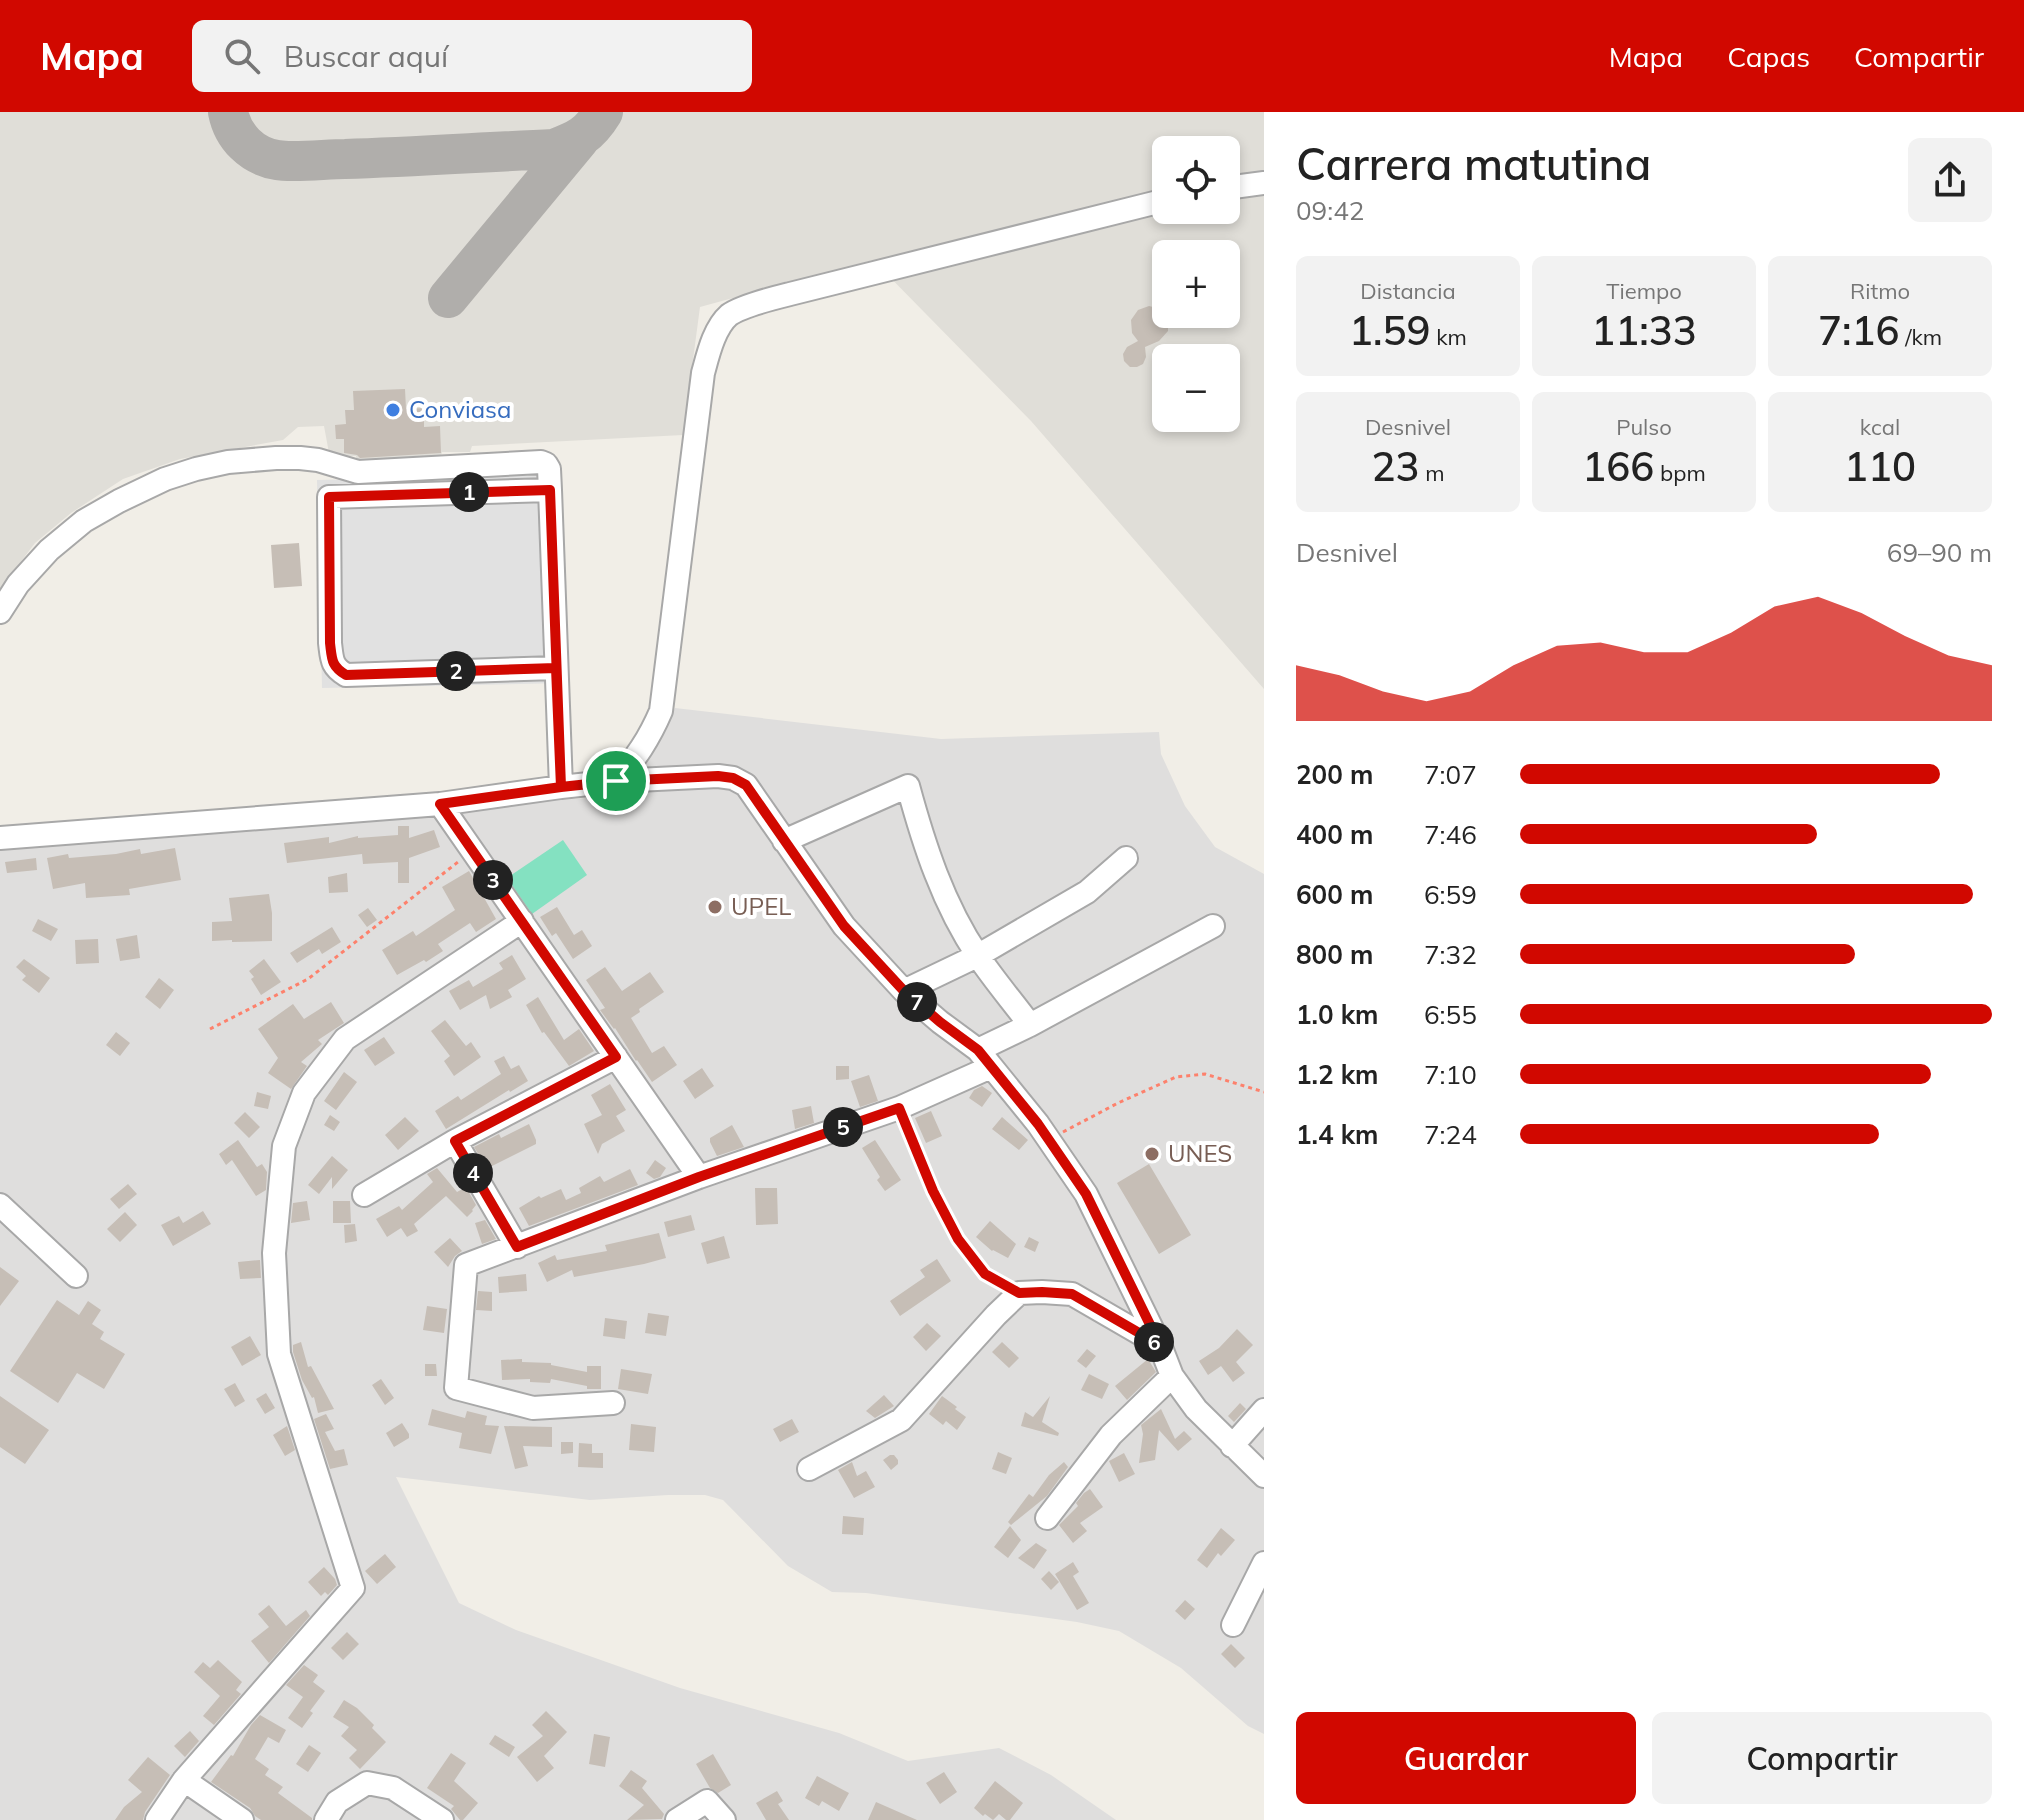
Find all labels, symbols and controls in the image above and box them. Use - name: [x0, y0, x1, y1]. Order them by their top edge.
- search box: [192, 20, 752, 92]
- text: Mapa: [40, 32, 144, 80]
- icon: search: [220, 34, 264, 78]
- text: Buscar aquí: [284, 37, 448, 75]
- text: Mapa: [1609, 39, 1683, 74]
- text: Capas: [1727, 39, 1810, 74]
- text: Compartir: [1854, 39, 1984, 74]
- map controls: [1152, 136, 1240, 432]
- button: locate: [1152, 136, 1240, 224]
- text: Carrera matutina: [1296, 136, 1651, 191]
- button: share: [1908, 138, 1992, 222]
- text: 09:42: [1296, 194, 1364, 227]
- button: +: [1152, 240, 1240, 328]
- text: Distancia: [1360, 277, 1456, 305]
- text: Tiempo: [1606, 277, 1682, 305]
- text: Ritmo: [1850, 277, 1910, 305]
- text: 1.59: [1349, 305, 1431, 355]
- text: 11:33: [1591, 305, 1697, 355]
- text: 7:16: [1818, 305, 1899, 355]
- text: km: [1431, 323, 1467, 351]
- text: /km: [1899, 323, 1942, 351]
- button: −: [1152, 344, 1240, 432]
- place label: Conviasa: [409, 394, 511, 424]
- marker: Conviasa: [384, 401, 402, 419]
- text: Desnivel: [1365, 413, 1451, 441]
- text: Pulso: [1616, 413, 1672, 441]
- text: kcal: [1860, 413, 1900, 441]
- text: 23: [1371, 441, 1419, 491]
- text: 166: [1582, 441, 1654, 491]
- text: 110: [1844, 441, 1916, 491]
- text: m: [1419, 459, 1445, 487]
- text: bpm: [1654, 459, 1706, 487]
- pin: 1: [449, 472, 489, 512]
- text: 1: [462, 478, 476, 506]
- text: Desnivel: [1296, 536, 1398, 569]
- text: 69–90 m: [1887, 536, 1992, 569]
- pin: 2: [436, 651, 476, 691]
- text: 2: [449, 657, 463, 685]
- pin: [582, 747, 650, 815]
- text: 200 m: [1296, 758, 1373, 791]
- text: 7:07: [1424, 758, 1477, 791]
- icon: arrive: [594, 759, 638, 803]
- text: 400 m: [1296, 818, 1373, 851]
- text: 7:46: [1424, 818, 1477, 851]
- pin: 3: [473, 860, 513, 900]
- text: 3: [486, 866, 500, 894]
- text: 600 m: [1296, 878, 1373, 911]
- text: 6:59: [1424, 878, 1477, 911]
- place label: UPEL: [731, 891, 791, 921]
- marker: UPEL: [706, 898, 724, 916]
- text: 800 m: [1296, 938, 1373, 971]
- text: 7:32: [1424, 938, 1477, 971]
- pin: 7: [897, 982, 937, 1022]
- text: 7: [910, 988, 924, 1016]
- text: 1.0 km: [1296, 998, 1379, 1031]
- text: 6:55: [1424, 998, 1477, 1031]
- text: 1.2 km: [1296, 1058, 1379, 1091]
- text: 7:10: [1424, 1058, 1477, 1091]
- pin: 5: [823, 1107, 863, 1147]
- text: 5: [836, 1113, 850, 1141]
- text: 1.4 km: [1296, 1118, 1379, 1151]
- text: 7:24: [1424, 1118, 1477, 1151]
- place label: UNES: [1168, 1138, 1232, 1168]
- marker: UNES: [1143, 1145, 1161, 1163]
- pin: 4: [453, 1153, 493, 1193]
- text: 4: [466, 1159, 480, 1187]
- pin: 6: [1134, 1322, 1174, 1362]
- text: 6: [1147, 1328, 1161, 1356]
- button: Guardar: [1296, 1712, 1636, 1804]
- button: Compartir: [1652, 1712, 1992, 1804]

